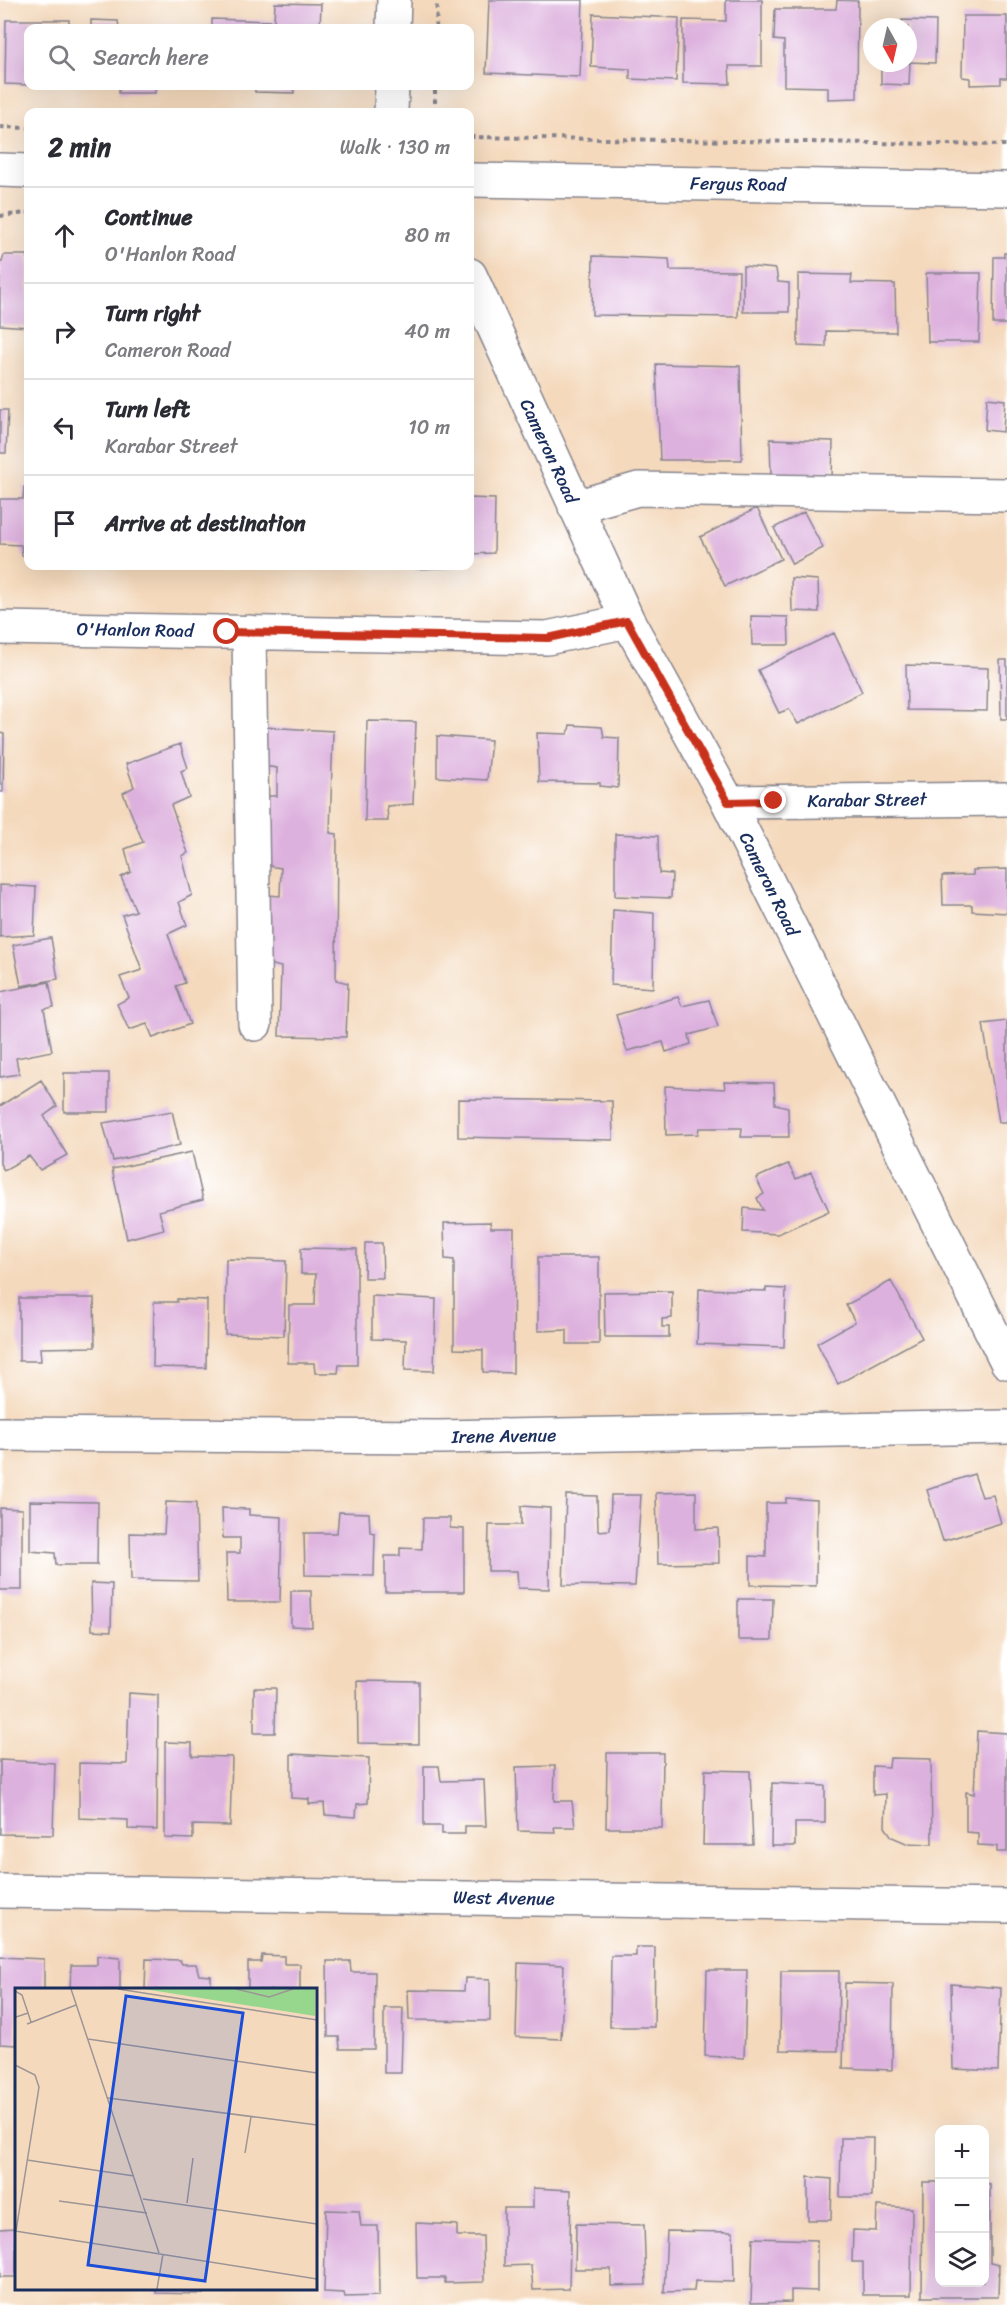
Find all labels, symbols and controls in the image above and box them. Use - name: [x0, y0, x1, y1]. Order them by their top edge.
- north arrow: [863, 18, 917, 72]
- search box: [24, 24, 474, 90]
- text: Search here: [93, 38, 209, 77]
- icon: search: [45, 41, 78, 74]
- text: 2 min: [48, 124, 111, 170]
- text: Walk · 130 m: [340, 130, 450, 165]
- street label: Fergus Road: [690, 167, 788, 201]
- text: Continue: [105, 198, 193, 237]
- text: 80 m: [405, 218, 450, 253]
- icon: ahead: [48, 219, 81, 252]
- text: O'Hanlon Road: [105, 237, 235, 272]
- text: Turn right: [105, 294, 200, 333]
- text: 40 m: [404, 314, 450, 349]
- icon: right: [48, 315, 81, 348]
- text: Cameron Road: [105, 333, 230, 368]
- text: Turn left: [105, 390, 190, 429]
- street label: Cameron Road: [511, 393, 588, 510]
- text: 10 m: [408, 410, 450, 445]
- icon: left: [48, 411, 81, 444]
- text: Karabar Street: [105, 429, 238, 464]
- text: Arrive at destination: [105, 504, 306, 543]
- icon: arrive: [48, 507, 81, 540]
- street label: O'Hanlon Road: [76, 613, 195, 647]
- route start: [213, 618, 239, 644]
- street label: Karabar Street: [807, 783, 928, 817]
- route end: [760, 787, 786, 813]
- street label: Cameron Road: [730, 826, 809, 943]
- street label: Irene Avenue: [450, 1419, 557, 1453]
- street label: West Avenue: [453, 1881, 555, 1915]
- inset map: [15, 1988, 316, 2290]
- map controls: [935, 2125, 989, 2287]
- button: +: [935, 2125, 989, 2179]
- button: −: [935, 2179, 989, 2233]
- button: layers: [935, 2233, 989, 2287]

